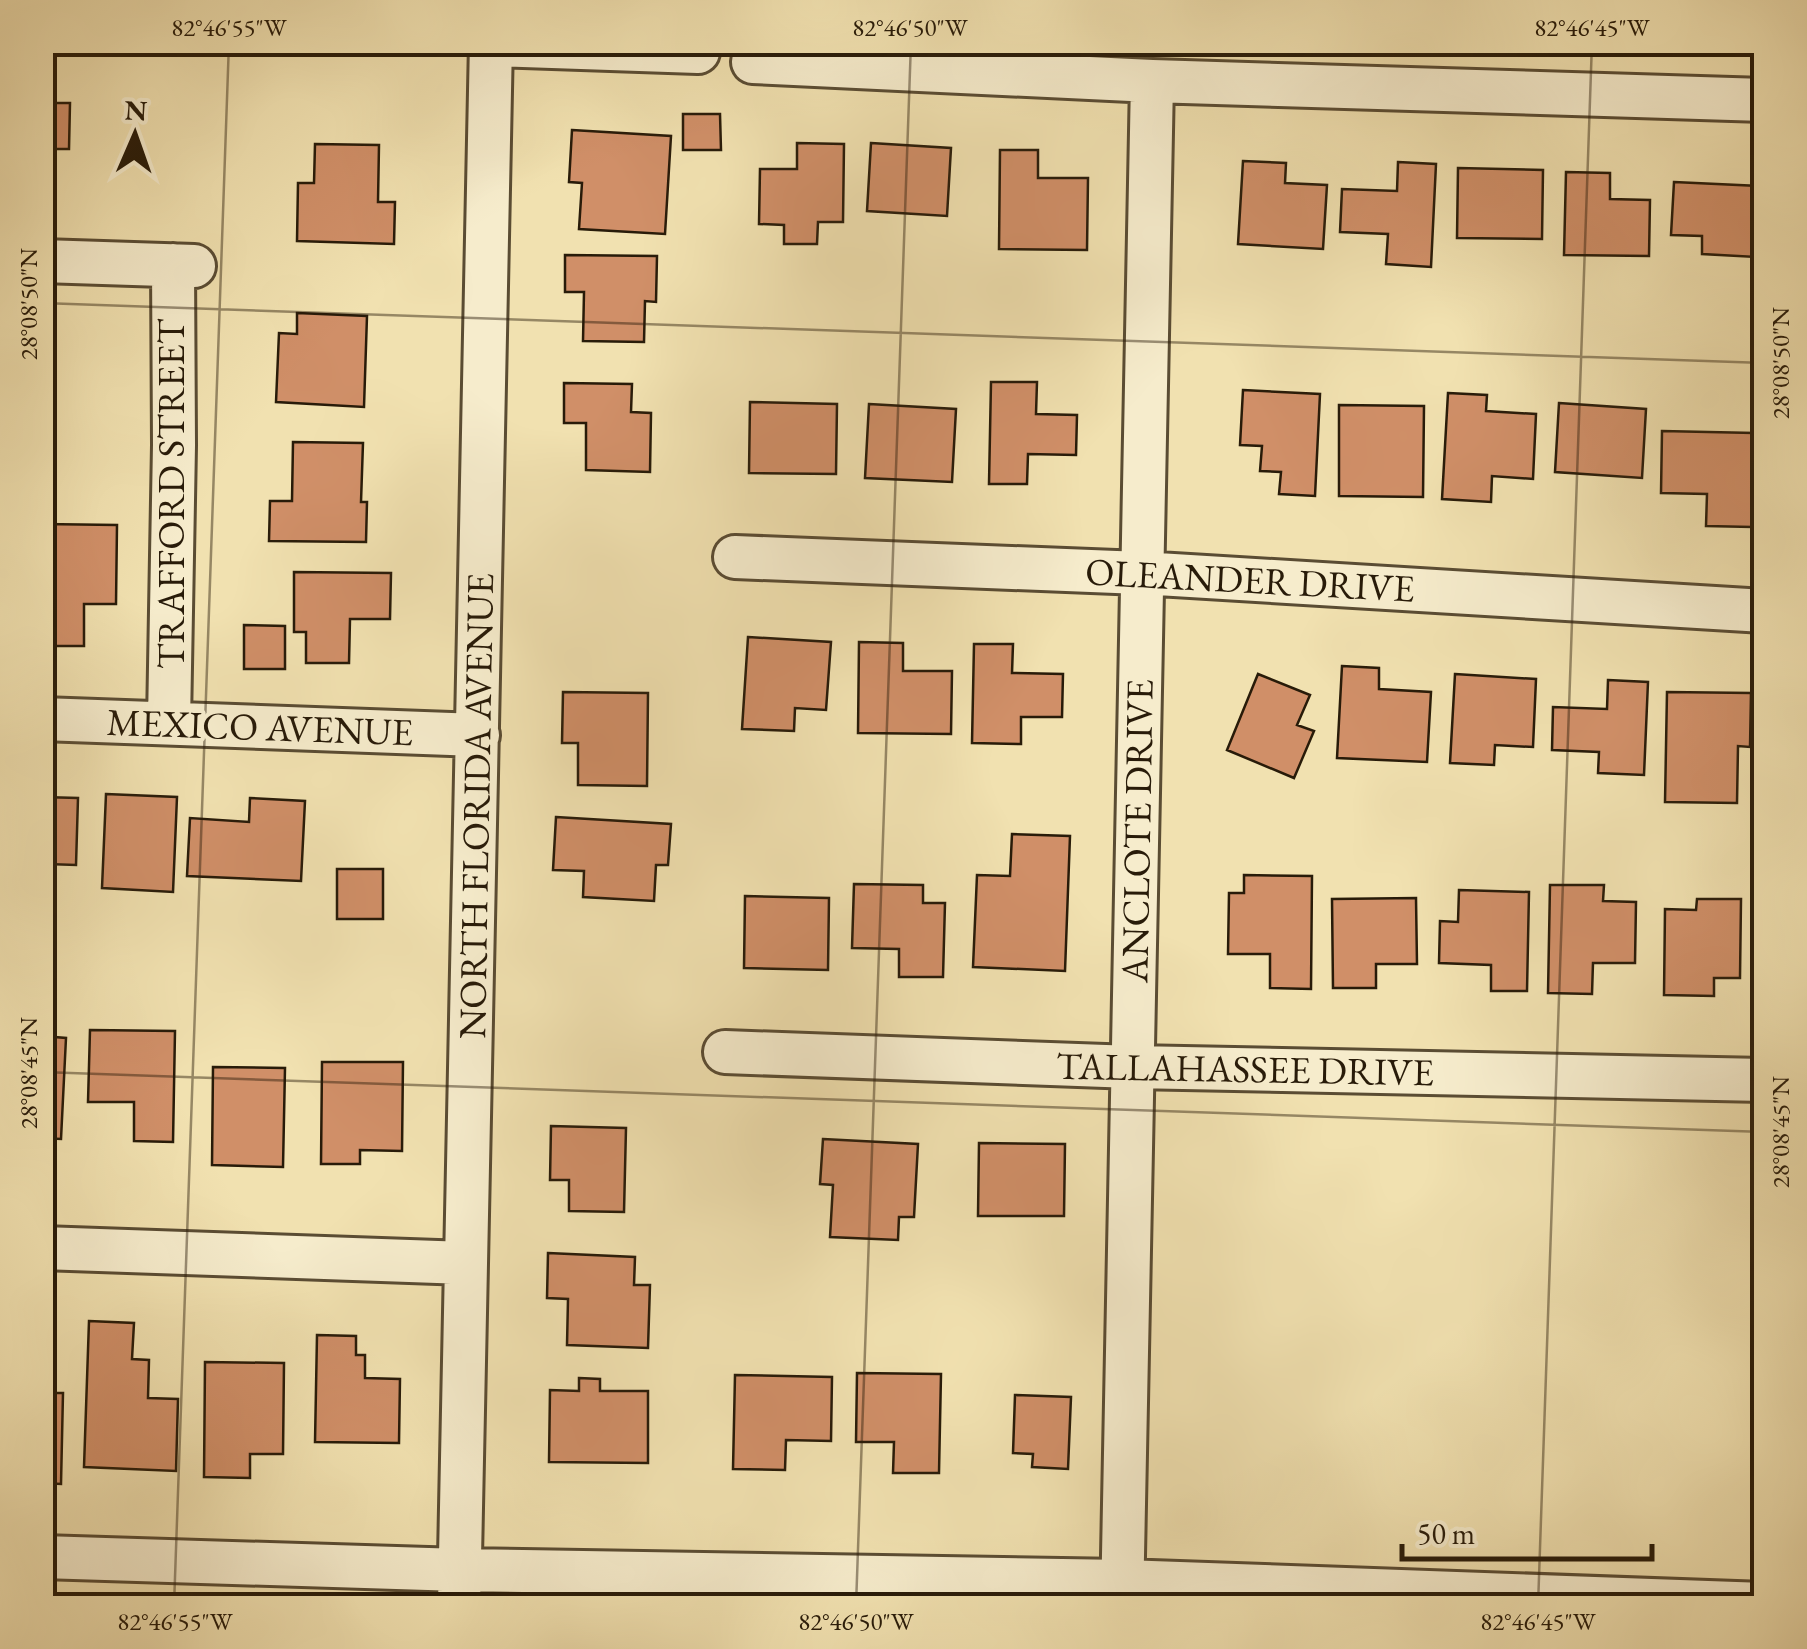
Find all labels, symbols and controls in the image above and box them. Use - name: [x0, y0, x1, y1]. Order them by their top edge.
- text: 82°46'55"W: [171, 11, 288, 43]
- text: 82°46'50"W: [852, 11, 969, 43]
- text: 82°46'45"W: [1534, 11, 1651, 43]
- north arrow: [85, 85, 185, 185]
- text: N: [124, 92, 148, 128]
- text: 28°08'50"N: [12, 248, 44, 360]
- text: 28°08'50"N: [1764, 307, 1796, 419]
- street label: TRAFFORD STREET: [146, 318, 195, 669]
- street label: OLEANDER DRIVE: [1084, 546, 1416, 613]
- street label: NORTH FLORIDA AVENUE: [447, 573, 504, 1039]
- street label: ANCLOTE DRIVE: [1109, 679, 1164, 984]
- street label: MEXICO AVENUE: [106, 697, 414, 756]
- text: 28°08'45"N: [12, 1017, 44, 1129]
- street label: TALLAHASSEE DRIVE: [1056, 1041, 1434, 1096]
- text: 28°08'45"N: [1764, 1076, 1796, 1188]
- scale bar: [1402, 1499, 1652, 1561]
- text: 50 m: [1417, 1514, 1475, 1553]
- text: 82°46'55"W: [117, 1605, 234, 1637]
- text: 82°46'50"W: [798, 1605, 915, 1637]
- text: 82°46'45"W: [1480, 1605, 1597, 1637]

